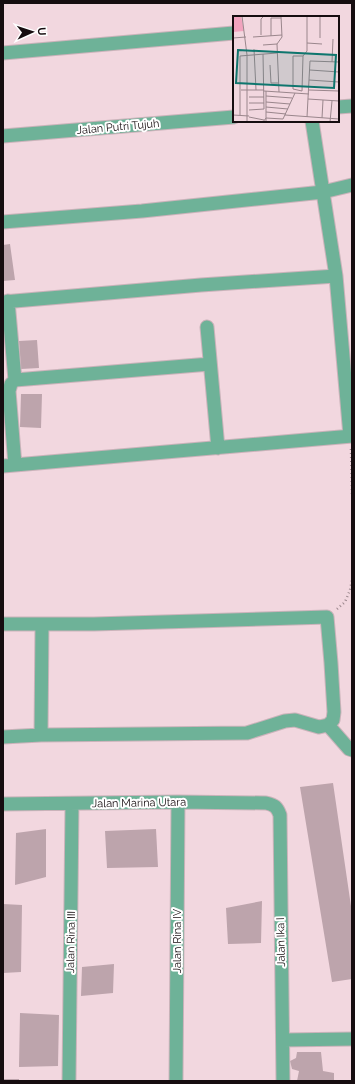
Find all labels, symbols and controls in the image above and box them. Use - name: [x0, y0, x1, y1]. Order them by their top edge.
- north arrow: [12, 12, 52, 52]
- inset map: [233, 16, 339, 122]
- text: U: [35, 27, 48, 36]
- street label: Jalan Putri Tujuh: [76, 117, 160, 137]
- street label: Jalan Marina Utara: [92, 796, 186, 810]
- street label: Jalan Rina IV: [171, 908, 184, 973]
- street label: Jalan Rina III: [64, 911, 78, 973]
- street label: Jalan Ika I: [274, 917, 288, 967]

